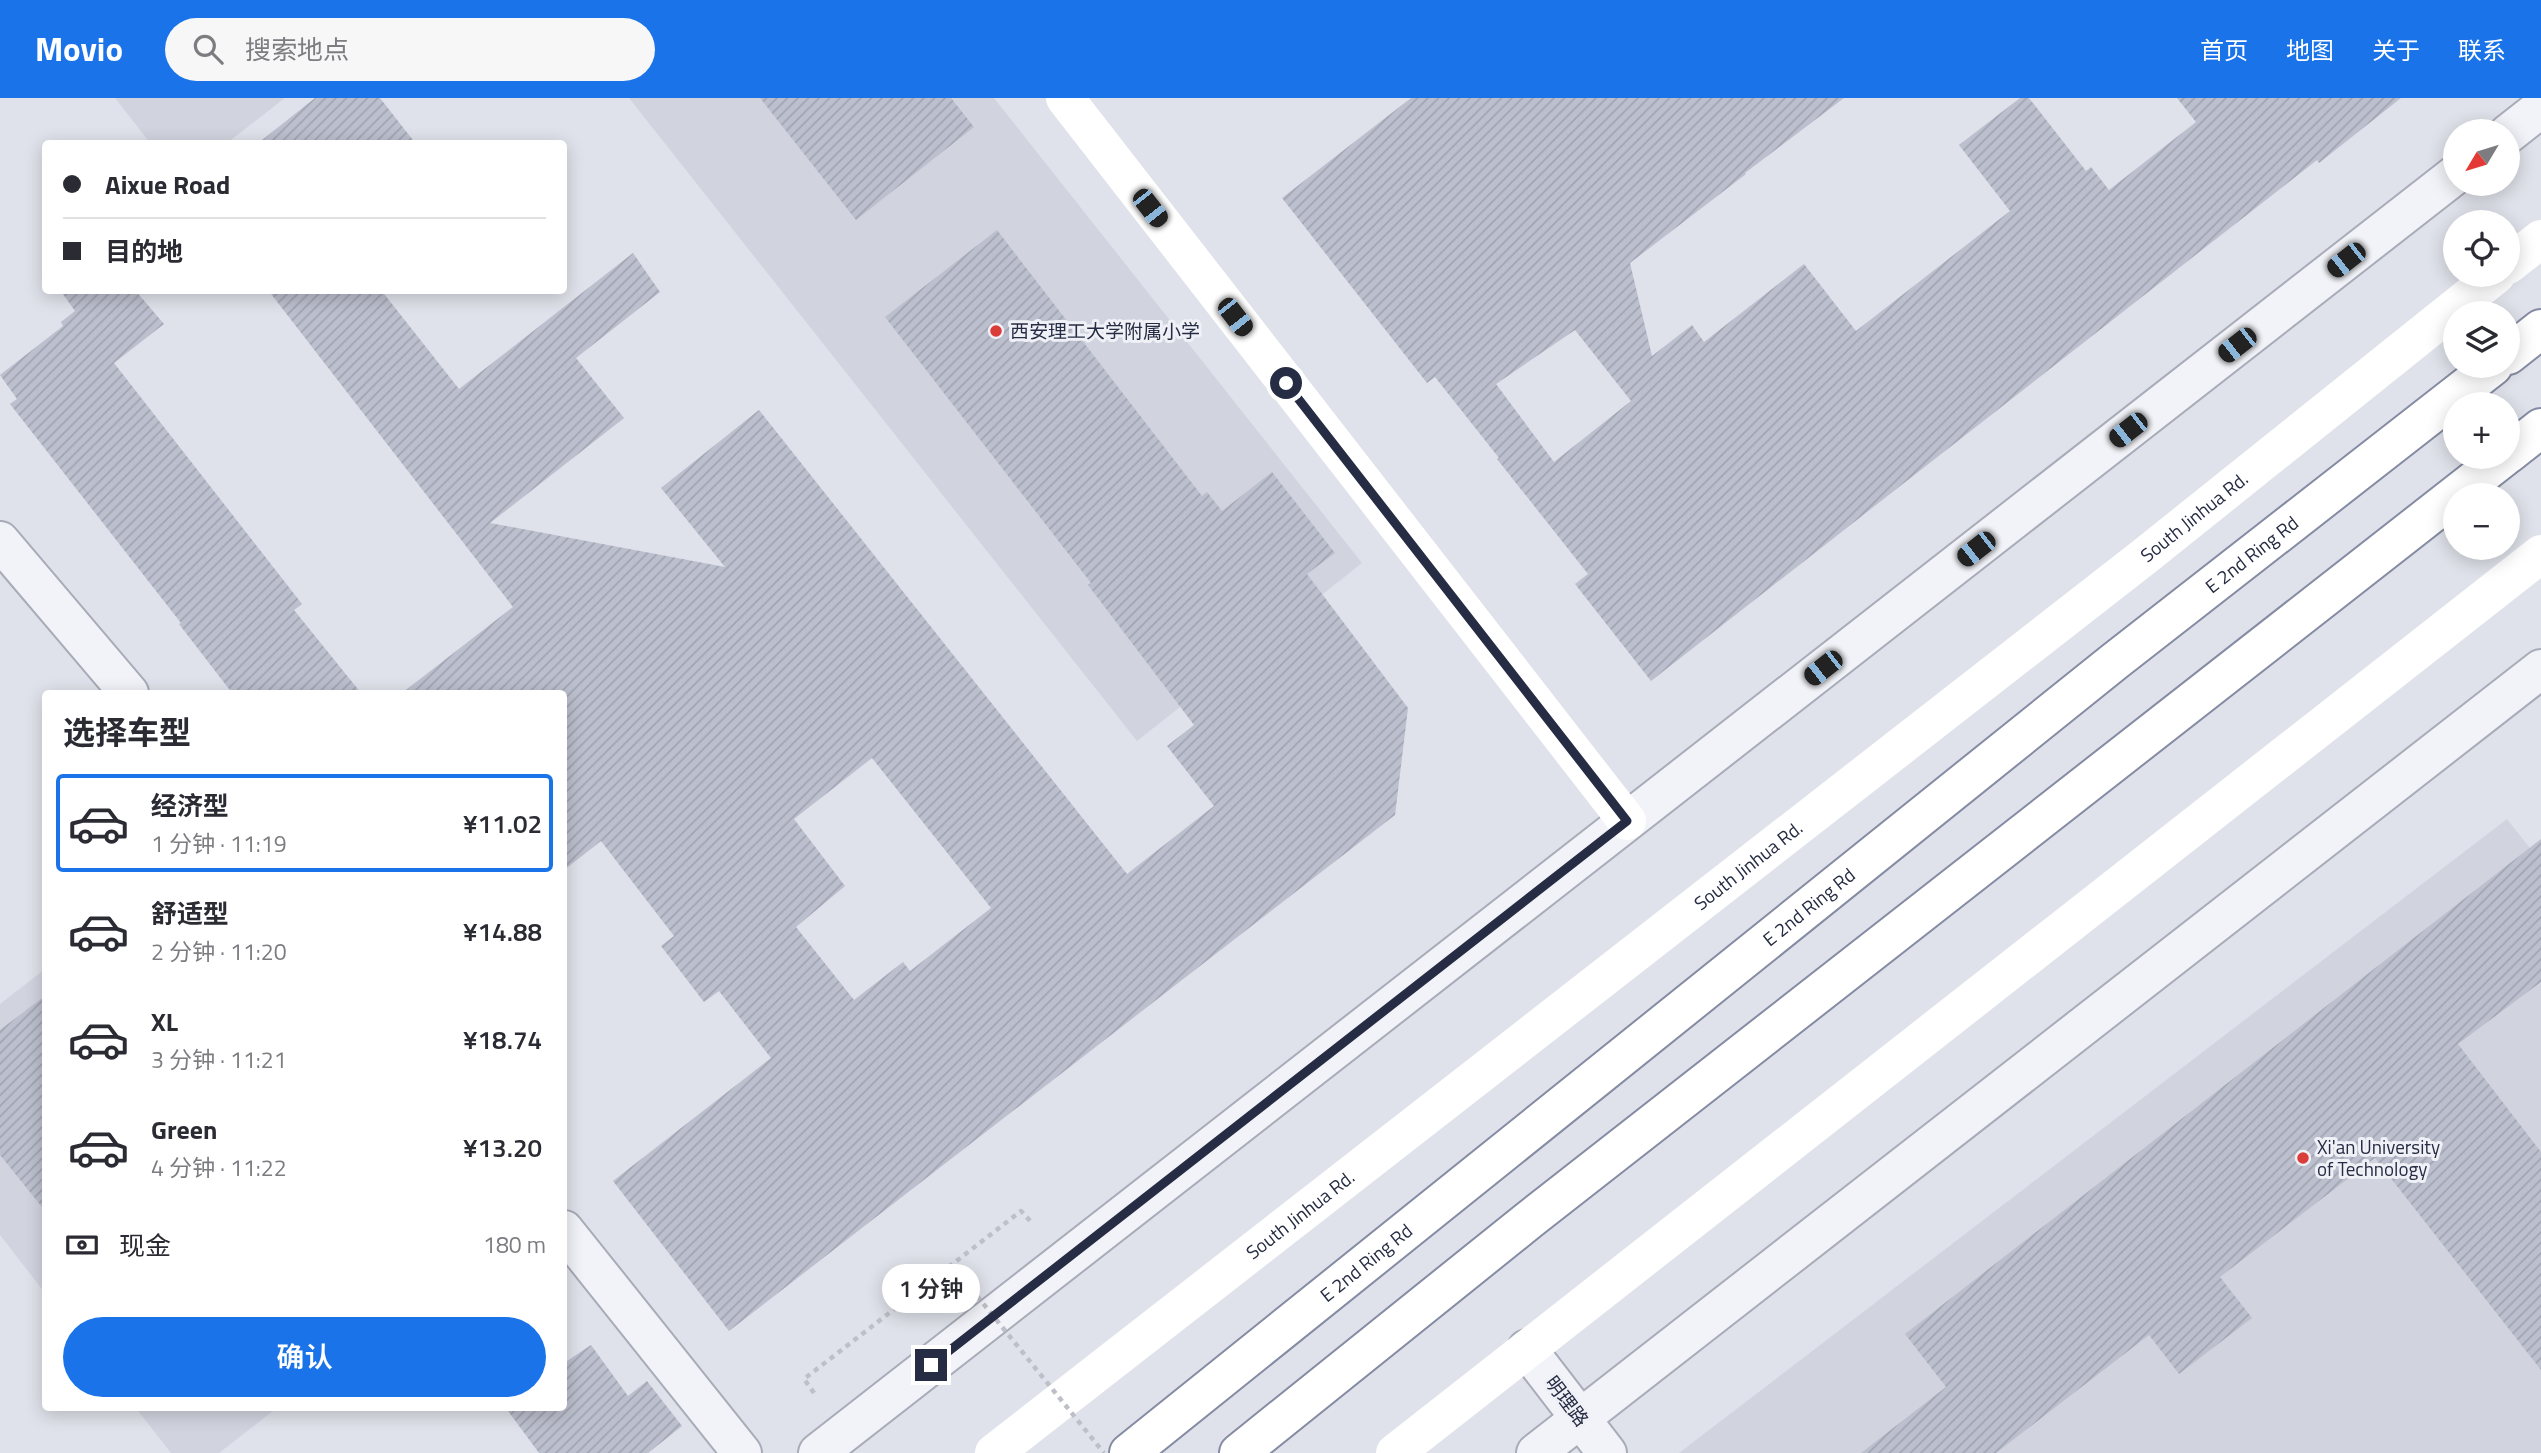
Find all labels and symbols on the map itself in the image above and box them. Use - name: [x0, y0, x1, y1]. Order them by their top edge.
- north arrow: [2443, 119, 2520, 196]
- car: [1129, 185, 1172, 231]
- car: [2323, 239, 2370, 281]
- car: [1214, 294, 1257, 340]
- place label: 西安理工大学附属小学: [1010, 316, 1200, 345]
- marker: 西安理工大学附属小学: [988, 323, 1004, 339]
- car: [2214, 324, 2261, 366]
- route start: [1270, 367, 1302, 399]
- car: [2105, 409, 2152, 451]
- street label: South Jinhua Rd.: [2133, 464, 2254, 569]
- street label: E 2nd Ring Rd: [2198, 508, 2304, 600]
- car: [1953, 528, 2000, 570]
- car: [1800, 647, 1847, 689]
- street label: South Jinhua Rd.: [1687, 813, 1808, 917]
- street label: E 2nd Ring Rd: [1756, 860, 1861, 953]
- place label: Xi'an University of Technology: [2317, 1132, 2440, 1183]
- marker: Xi'an University of Technology: [2295, 1150, 2311, 1166]
- street label: South Jinhua Rd.: [1239, 1162, 1360, 1266]
- street label: E 2nd Ring Rd: [1313, 1216, 1418, 1308]
- callout: 1 分钟: [882, 1264, 980, 1312]
- route end: [915, 1349, 947, 1381]
- street label: 明理路: [1539, 1369, 1596, 1432]

